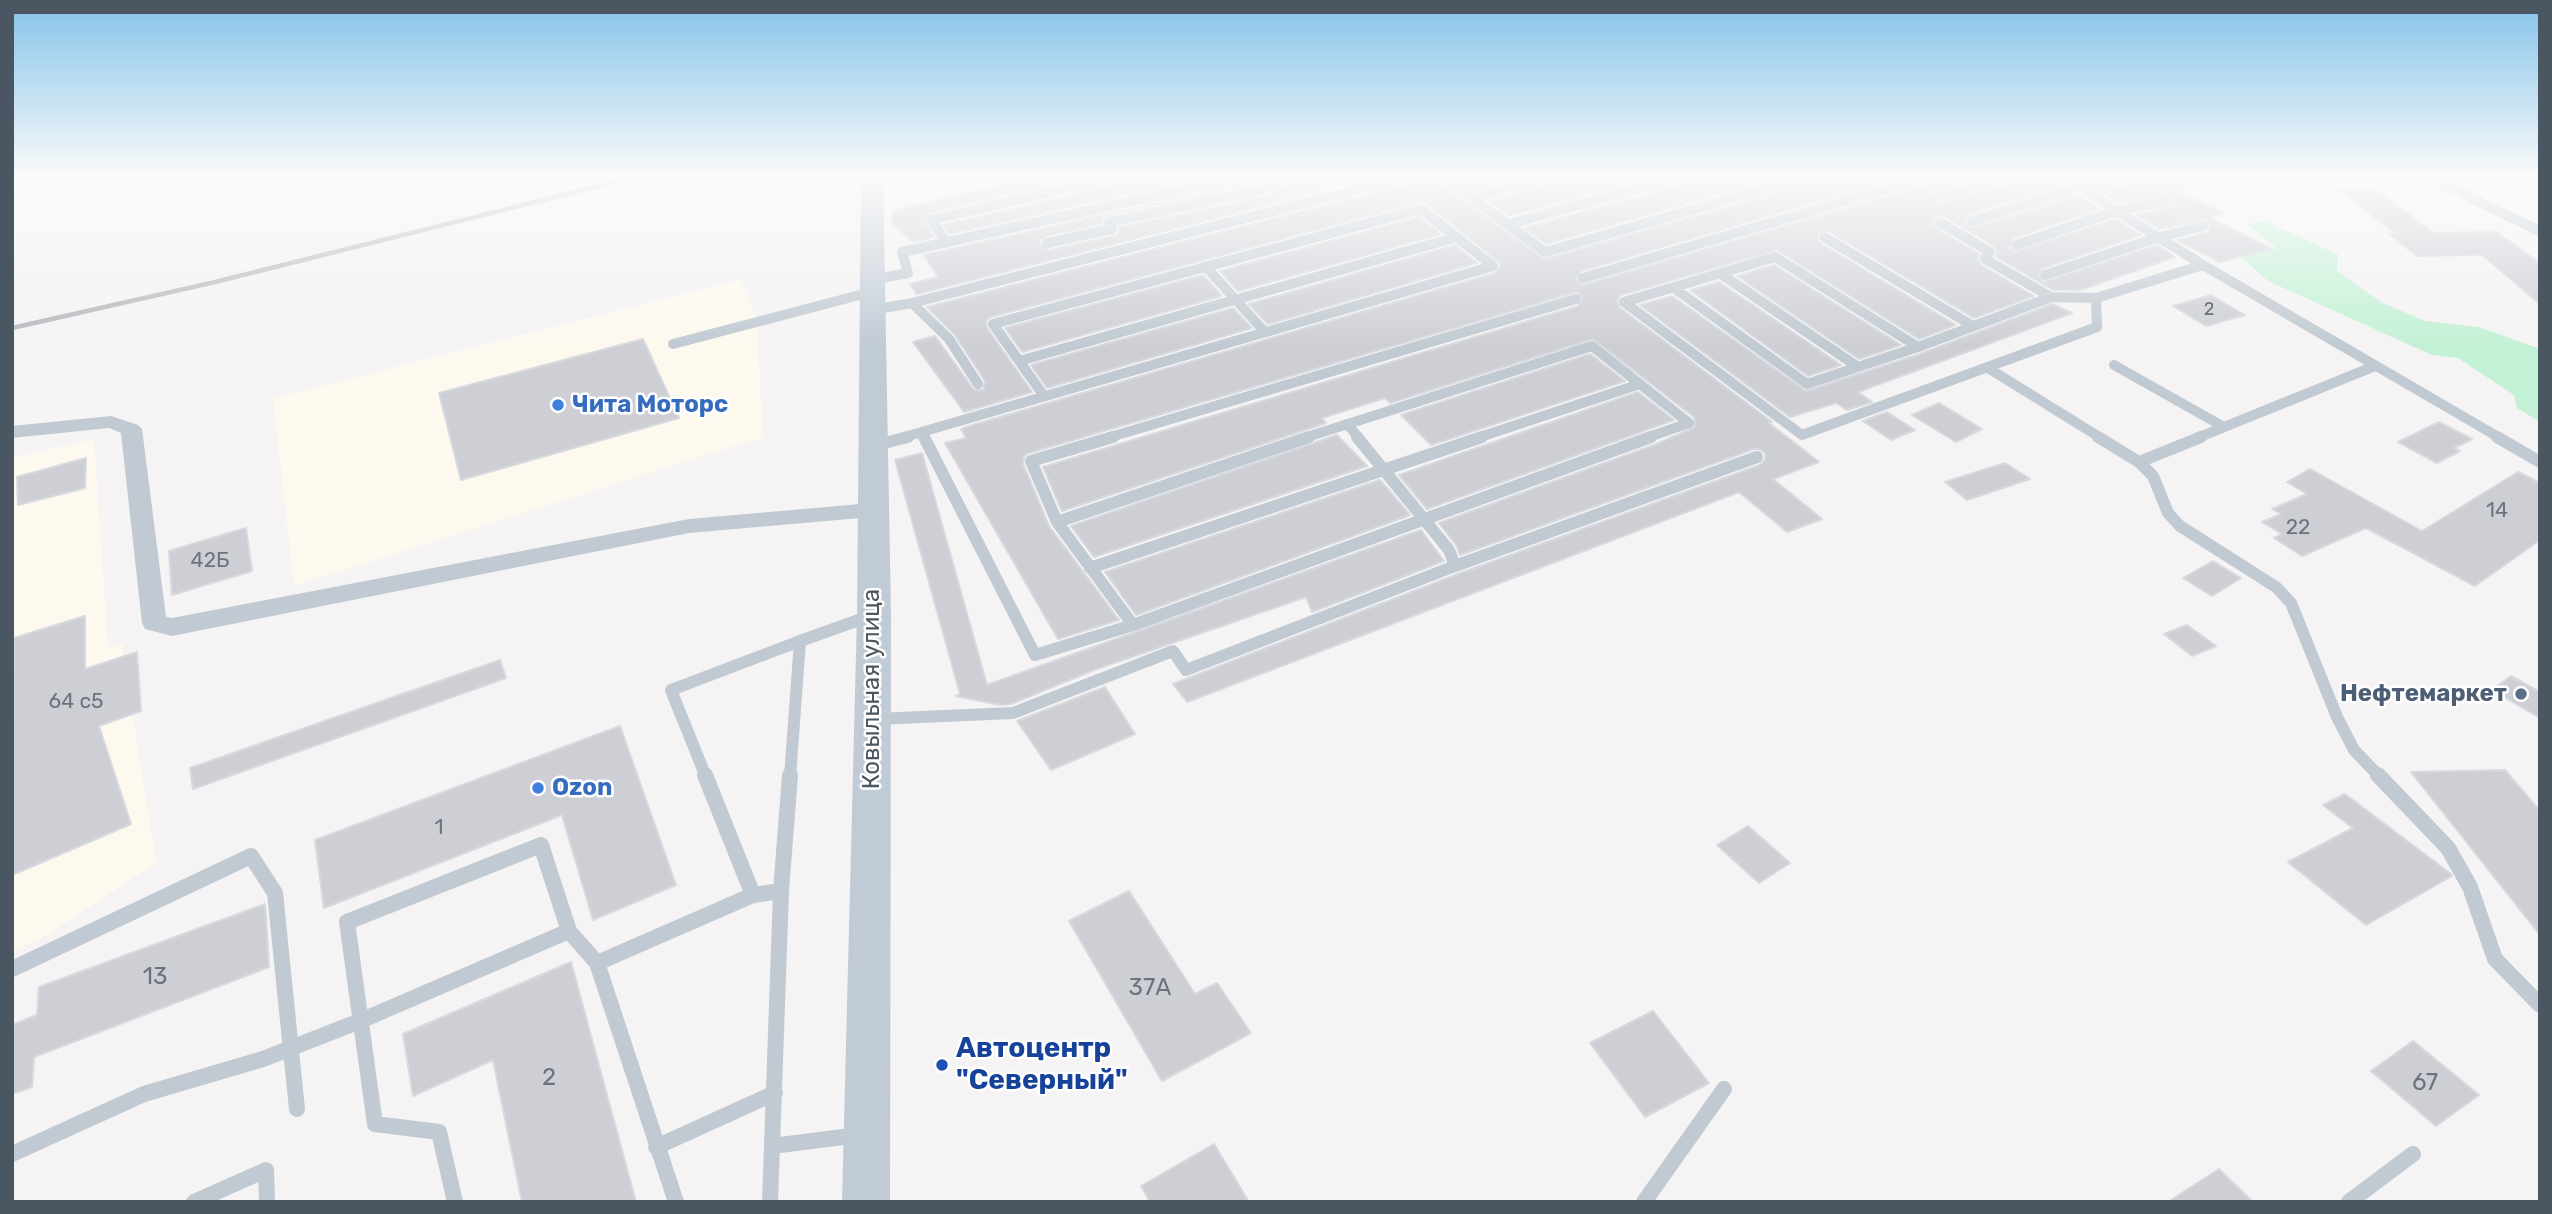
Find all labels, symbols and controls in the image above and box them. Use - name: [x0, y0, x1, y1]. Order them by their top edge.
- house number: 2: [2204, 299, 2214, 321]
- place label: Чита Моторс: [572, 391, 728, 419]
- marker: Чита Моторс: [550, 397, 566, 413]
- house number: 14: [2486, 498, 2508, 524]
- house number: 22: [2286, 515, 2310, 541]
- house number: 42Б: [191, 548, 229, 574]
- street label: Ковыльная улица: [858, 589, 886, 789]
- place label: Нефтемаркет: [2340, 680, 2507, 708]
- marker: Нефтемаркет: [2513, 686, 2529, 702]
- house number: 64 с5: [49, 689, 103, 715]
- place label: Ozon: [552, 774, 612, 802]
- marker: Ozon: [530, 780, 546, 796]
- house number: 1: [435, 815, 443, 841]
- house number: 13: [143, 963, 167, 991]
- house number: 37А: [1129, 974, 1171, 1002]
- place label: Автоцентр "Северный": [956, 1032, 1128, 1098]
- marker: Автоцентр "Северный": [934, 1057, 950, 1073]
- house number: 2: [542, 1064, 556, 1092]
- house number: 67: [2412, 1069, 2438, 1097]

